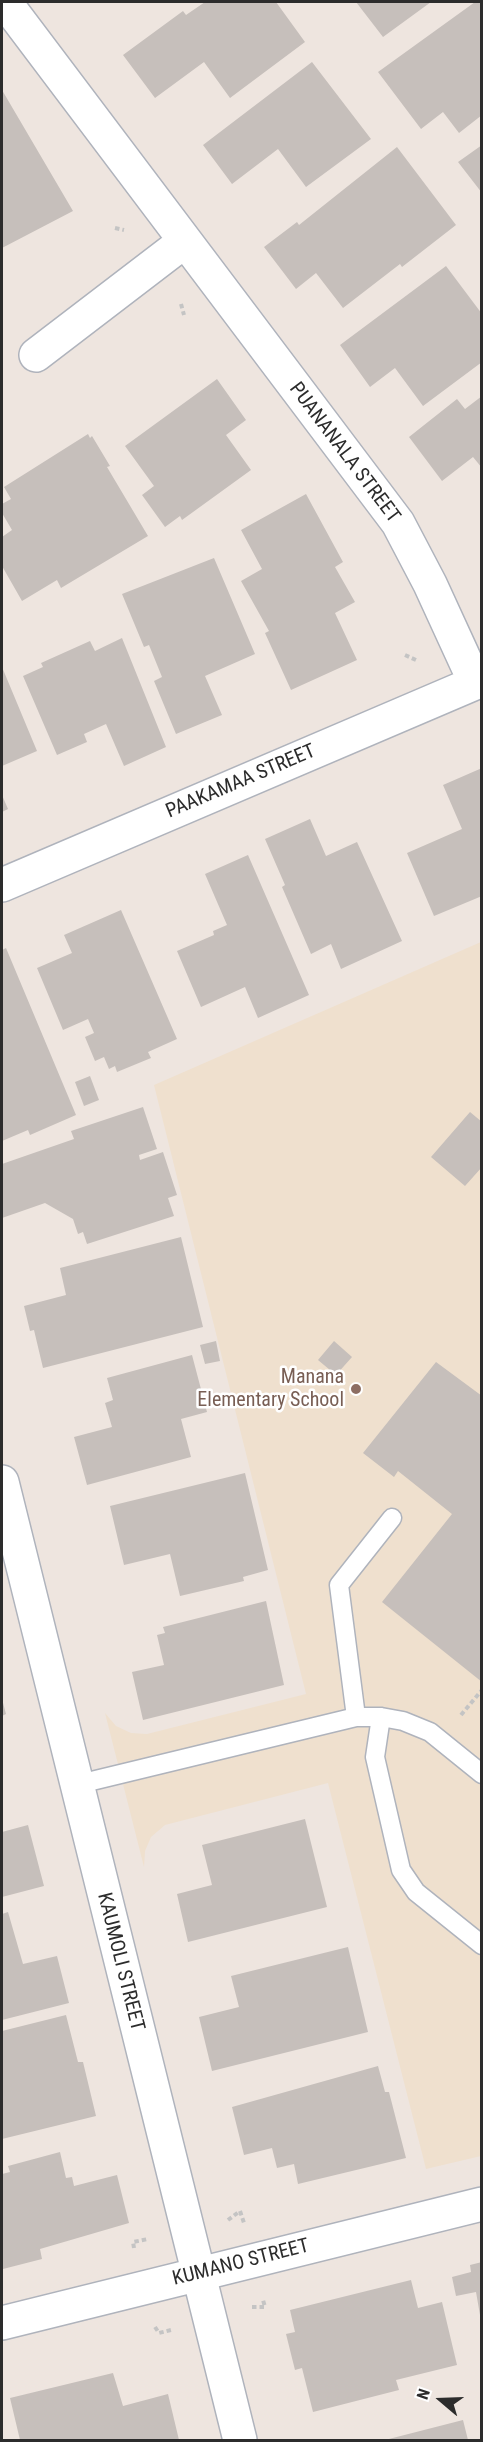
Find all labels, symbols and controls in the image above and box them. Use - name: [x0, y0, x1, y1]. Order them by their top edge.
- street label: PUANANALA STREET: [283, 378, 405, 528]
- street label: PAAKAMAA STREET: [163, 740, 319, 824]
- place label: Manana Elementary School: [197, 1366, 344, 1413]
- marker: Manana Elementary School: [349, 1382, 363, 1396]
- street label: KAUMOLI STREET: [91, 1890, 149, 2034]
- street label: KUMANO STREET: [170, 2234, 312, 2292]
- north arrow: [411, 2370, 471, 2430]
- text: N: [413, 2386, 434, 2402]

